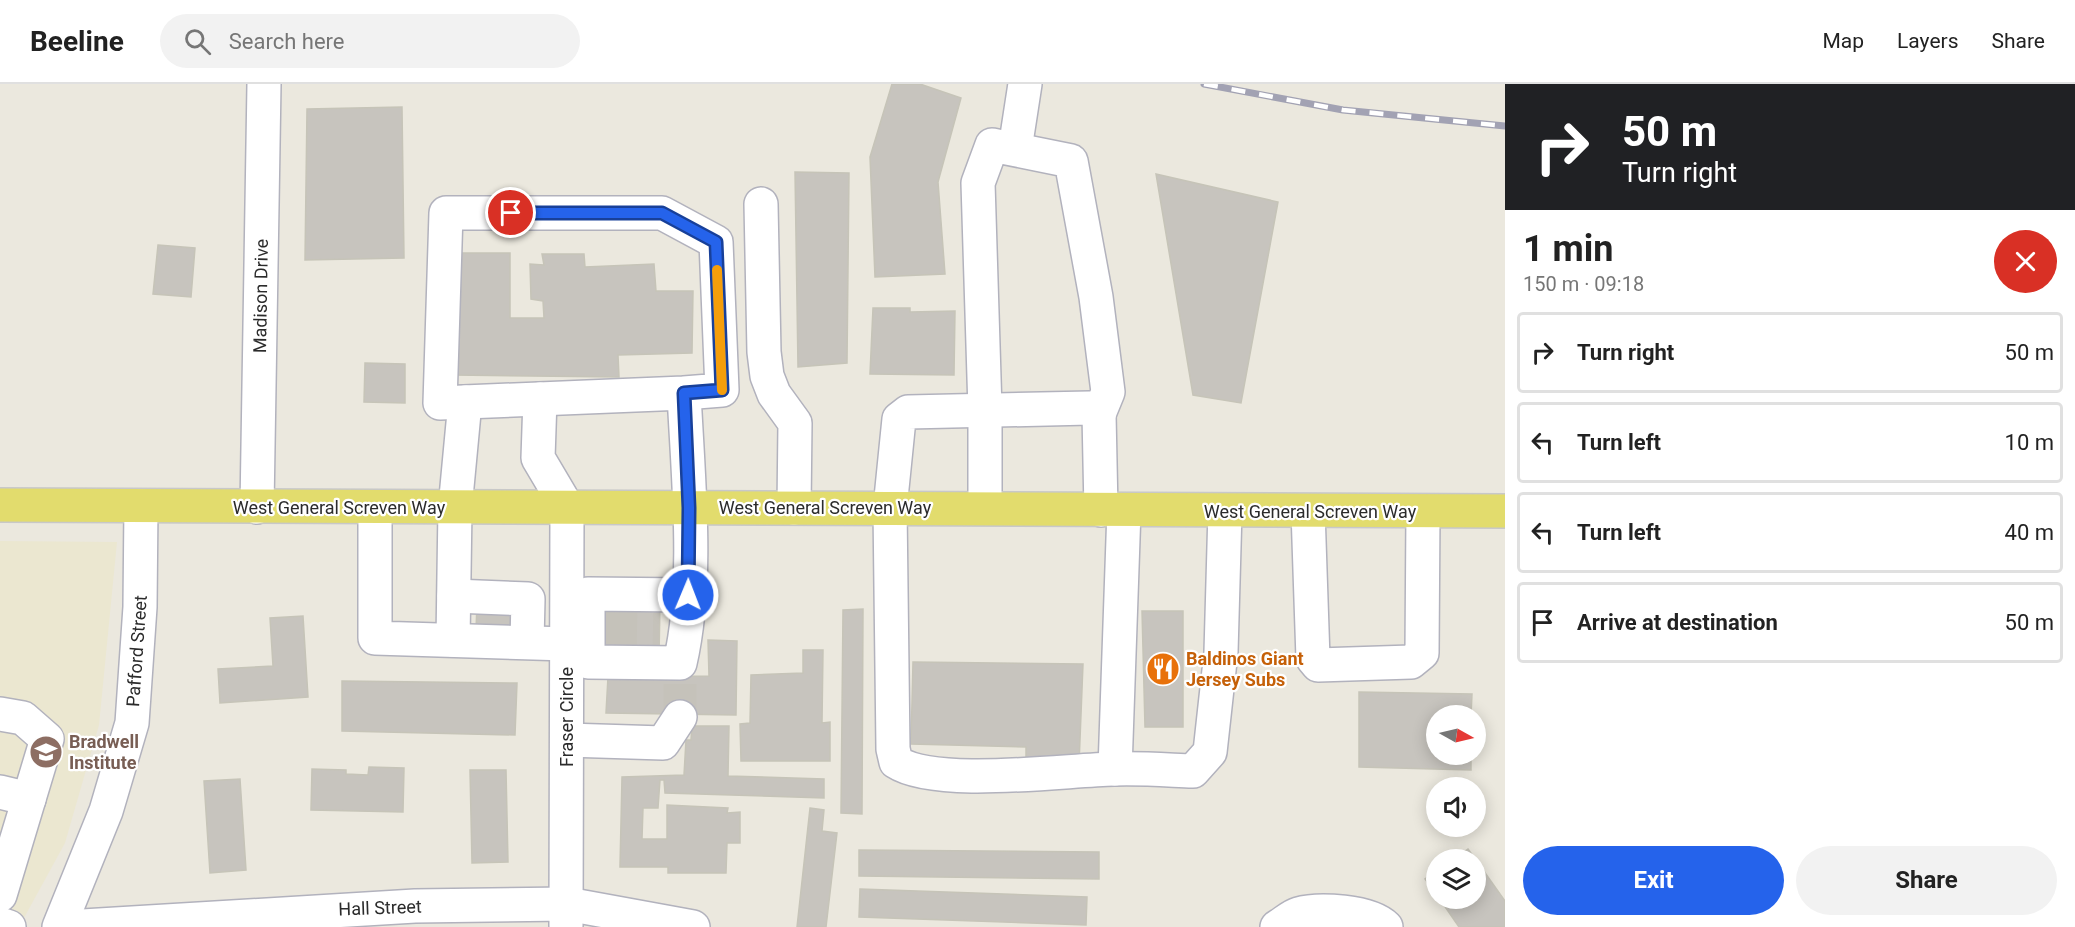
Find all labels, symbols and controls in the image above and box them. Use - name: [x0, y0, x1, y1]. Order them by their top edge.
- search box: [160, 14, 580, 68]
- text: Beeline: [30, 25, 124, 58]
- icon: search: [181, 25, 214, 58]
- text: Search here: [229, 29, 345, 54]
- text: Map: [1822, 29, 1864, 53]
- text: Layers: [1897, 29, 1958, 53]
- text: Share: [1991, 29, 2045, 53]
- text: 50 m: [1622, 107, 1717, 156]
- icon: right: [1523, 108, 1601, 186]
- text: Turn right: [1622, 157, 1737, 189]
- pin: [485, 187, 536, 238]
- icon: arrive: [494, 196, 527, 229]
- text: 1 min: [1523, 228, 1614, 270]
- button: close: [1994, 230, 2057, 293]
- street label: Madison Drive: [249, 239, 272, 353]
- text: 150 m · 09:18: [1523, 272, 1644, 296]
- icon: right: [1526, 336, 1559, 369]
- text: Turn right: [1577, 340, 1674, 365]
- text: 50 m: [2005, 340, 2054, 365]
- icon: left: [1526, 426, 1559, 459]
- text: Turn left: [1577, 430, 1661, 455]
- text: 10 m: [2005, 430, 2054, 455]
- street label: West General Screven Way: [233, 497, 446, 518]
- street label: West General Screven Way: [719, 497, 932, 518]
- street label: West General Screven Way: [1204, 501, 1417, 522]
- icon: left: [1526, 516, 1559, 549]
- text: Turn left: [1577, 520, 1661, 545]
- text: 40 m: [2005, 520, 2054, 545]
- position arrow: [656, 563, 720, 627]
- street label: Pafford Street: [122, 594, 151, 707]
- icon: arrive: [1526, 606, 1559, 639]
- text: Arrive at destination: [1577, 610, 1778, 635]
- text: 50 m: [2005, 610, 2054, 635]
- place label: Baldinos Giant Jersey Subs: [1186, 648, 1304, 690]
- restaurant icon: Baldinos Giant Jersey Subs: [1145, 651, 1181, 687]
- street label: Fraser Circle: [556, 667, 577, 767]
- north arrow: [1426, 705, 1486, 765]
- map controls: [1426, 705, 1486, 909]
- place label: Bradwell Institute: [69, 731, 139, 773]
- school or university icon: Bradwell Institute: [28, 734, 64, 770]
- button: sound: [1426, 777, 1486, 837]
- button: Exit: [1523, 846, 1784, 915]
- button: Share: [1796, 846, 2057, 915]
- button: layers: [1426, 849, 1486, 909]
- street label: Hall Street: [338, 896, 422, 919]

